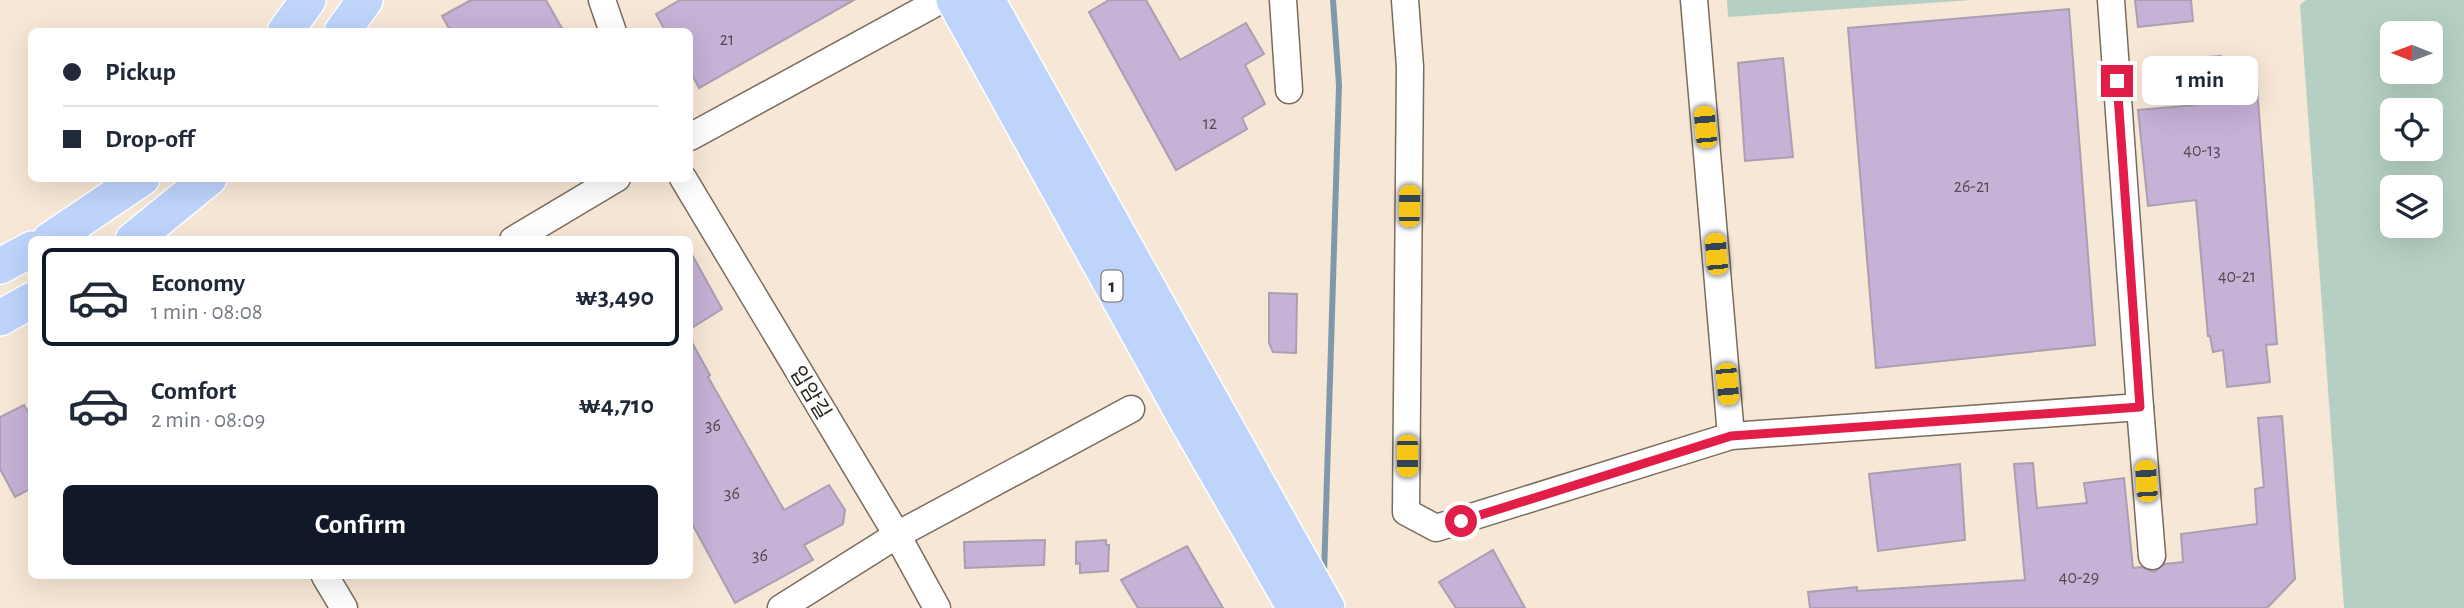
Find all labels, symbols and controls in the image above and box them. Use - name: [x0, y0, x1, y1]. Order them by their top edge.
- north arrow: [2380, 21, 2443, 84]
- map controls: [2380, 21, 2443, 238]
- house number: 21: [720, 31, 734, 49]
- callout: 1 min: [2142, 56, 2257, 106]
- text: Pickup: [105, 59, 176, 85]
- route end: [2101, 65, 2133, 97]
- text: 1 min: [2176, 69, 2224, 92]
- button: locate: [2380, 98, 2443, 161]
- car: [1693, 105, 1718, 149]
- house number: 12: [1203, 115, 1217, 133]
- text: Drop-off: [105, 126, 194, 152]
- house number: 40-13: [2183, 142, 2221, 160]
- button: layers: [2380, 175, 2443, 238]
- house number: 26-21: [1954, 178, 1990, 196]
- car: [1399, 185, 1420, 227]
- car: [1704, 232, 1729, 276]
- icon: car: [67, 266, 130, 329]
- house number: 40-21: [2218, 268, 2256, 286]
- text: Economy: [151, 270, 245, 296]
- road number: 1: [1102, 270, 1122, 302]
- text: ₩3,490: [575, 284, 654, 310]
- text: 1 min · 08:08: [151, 301, 263, 324]
- street label: 입암길: [786, 362, 835, 423]
- car: [1715, 362, 1740, 406]
- icon: car: [67, 374, 130, 437]
- text: Comfort: [151, 378, 236, 404]
- text: ₩4,710: [579, 392, 654, 418]
- text: 2 min · 08:09: [151, 409, 265, 432]
- house number: 36: [705, 417, 721, 435]
- car: [1397, 435, 1418, 477]
- car: [2135, 459, 2158, 503]
- button: Confirm: [63, 485, 658, 565]
- house number: 36: [724, 485, 740, 503]
- route start: [1445, 505, 1477, 537]
- house number: 36: [752, 547, 768, 565]
- house number: 40-29: [2059, 569, 2099, 587]

